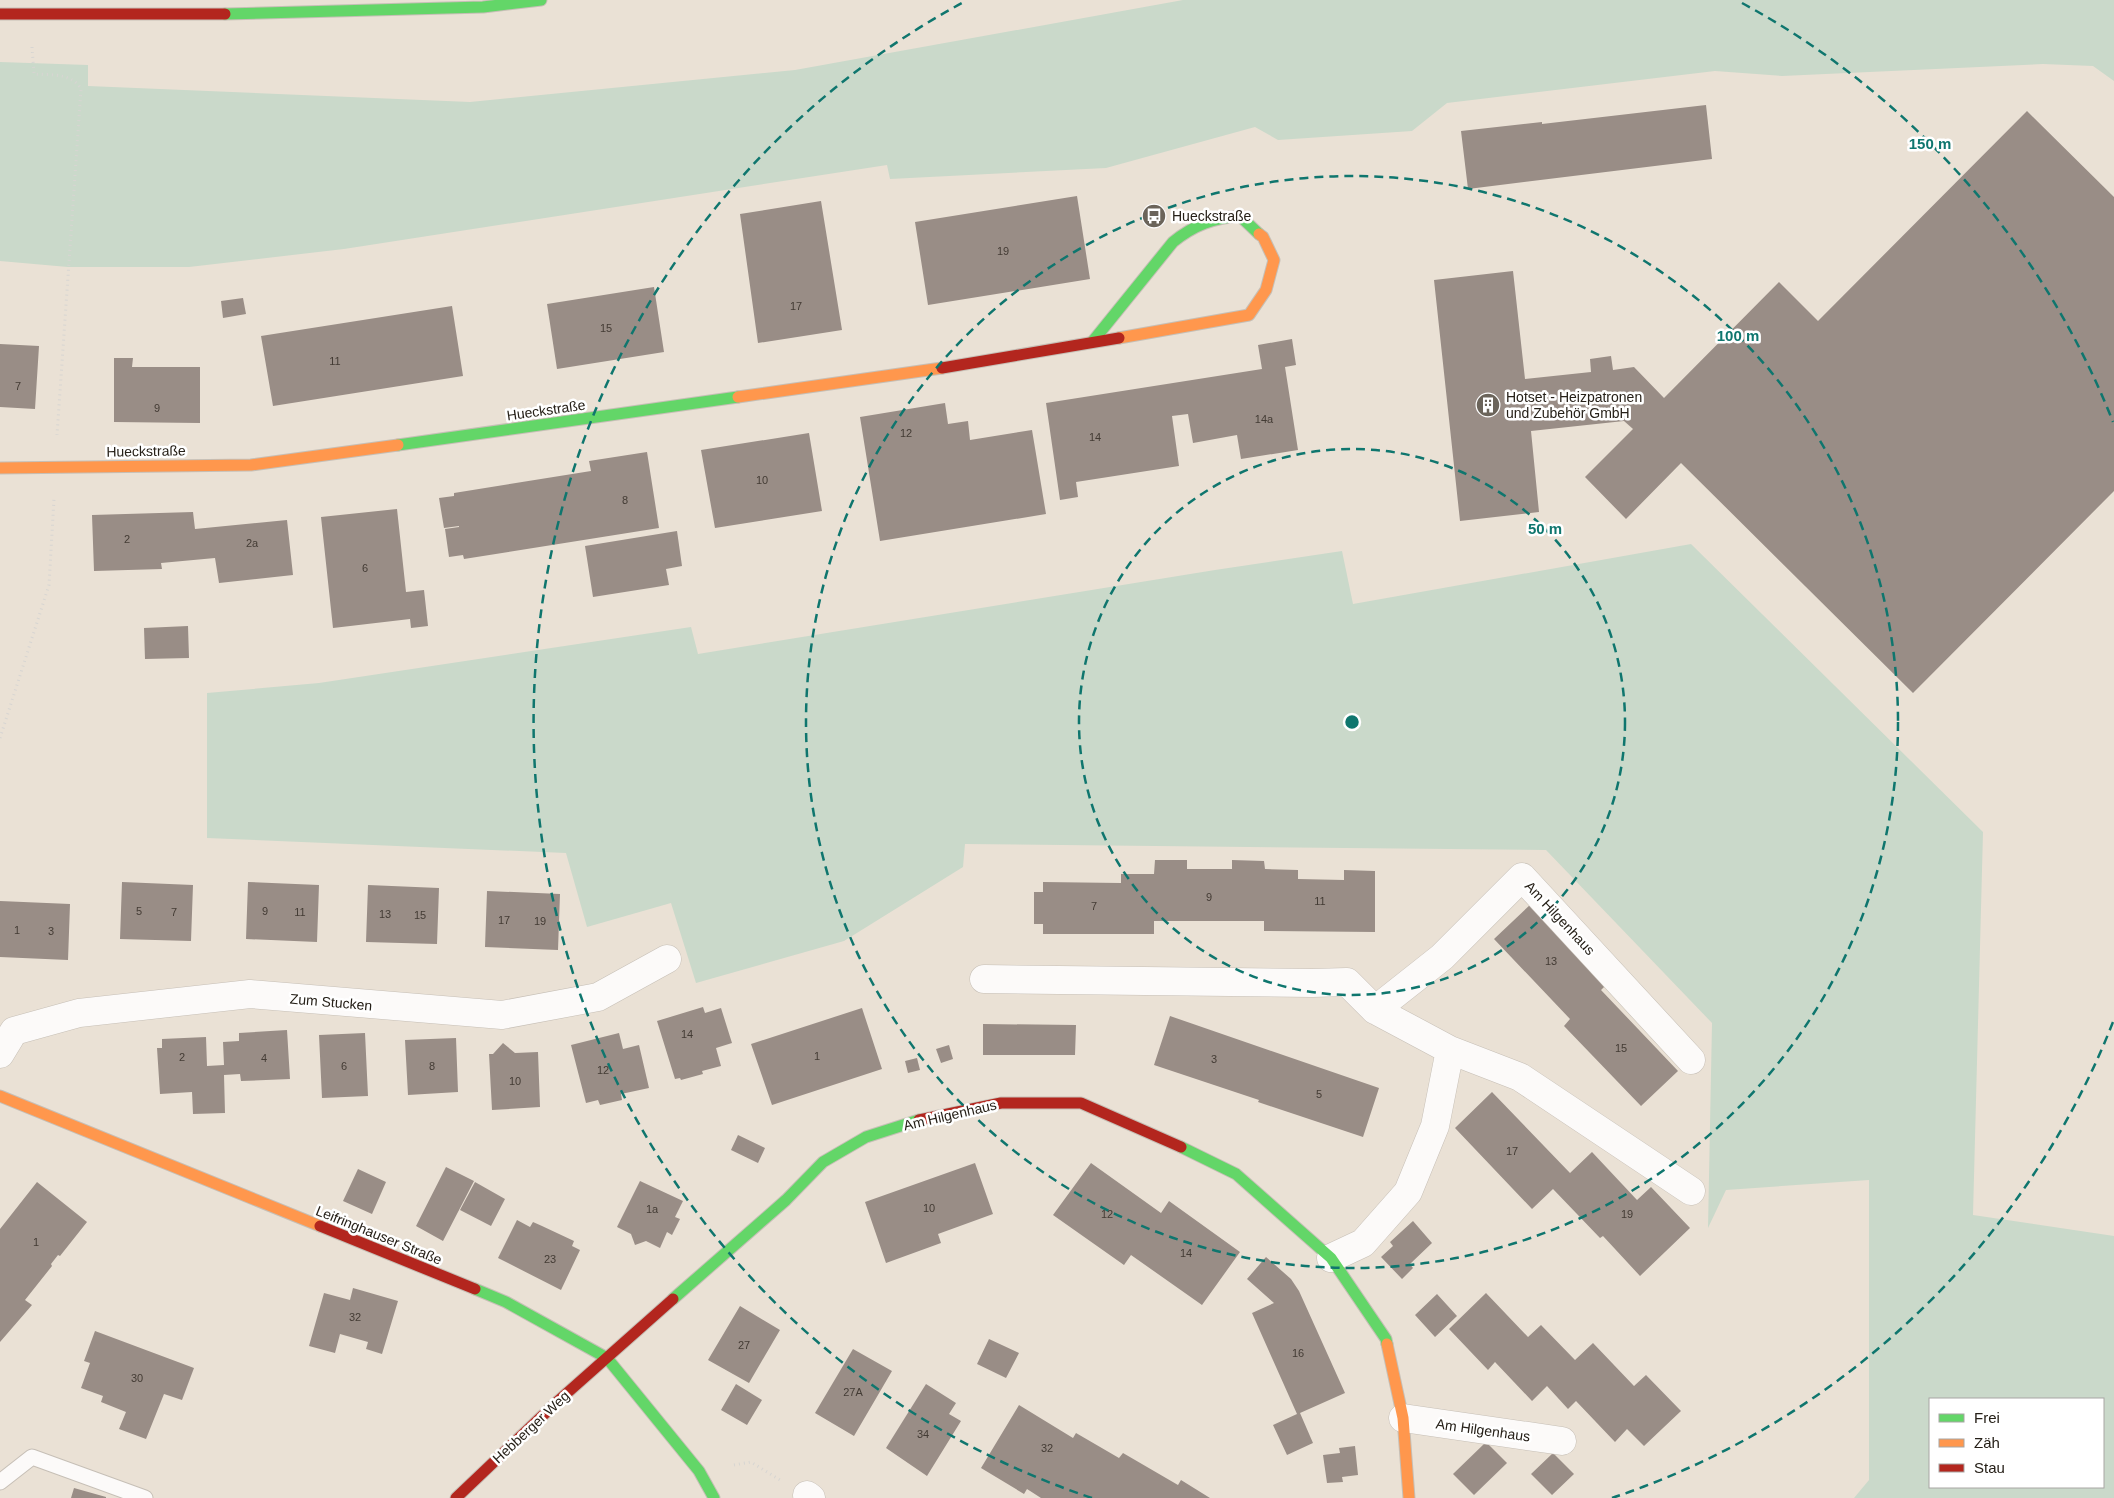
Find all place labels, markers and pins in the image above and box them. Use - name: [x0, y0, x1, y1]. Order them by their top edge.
- bus stop icon: Hueckstraße: [1141, 203, 1167, 229]
- place label: Hueckstraße: [1172, 208, 1252, 224]
- place label: Hotset - Heizpatronen und Zubehör GmbH: [1506, 389, 1642, 421]
- building icon: Hotset - Heizpatronen und Zubehör GmbH: [1475, 392, 1501, 418]
- centre of rings: [1343, 713, 1361, 731]

